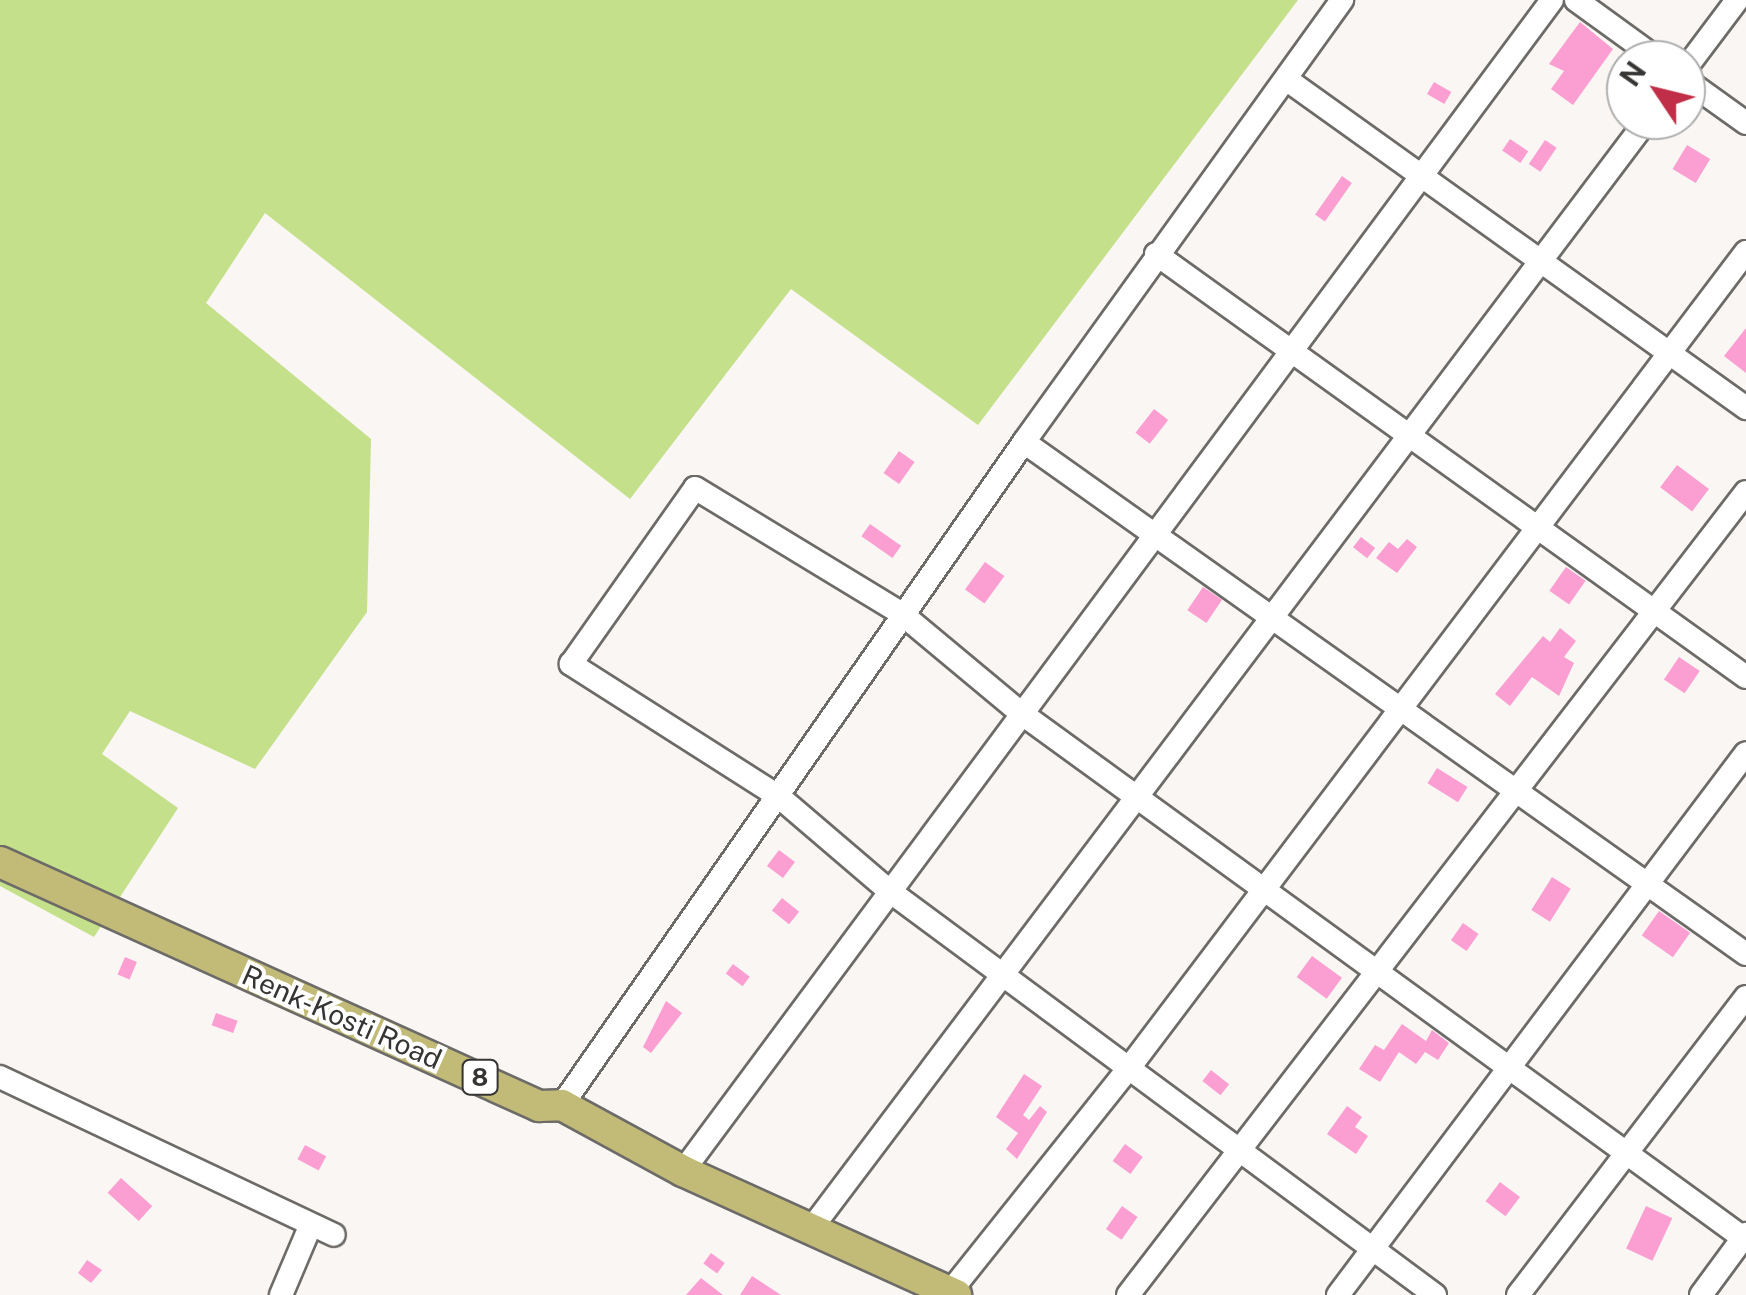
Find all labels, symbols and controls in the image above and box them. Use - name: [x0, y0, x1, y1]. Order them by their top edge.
- north arrow: [1606, 40, 1706, 140]
- text: N: [1613, 55, 1652, 92]
- street label: Renk-Kosti Road: [237, 958, 447, 1076]
- road number: 8: [460, 1057, 500, 1097]

